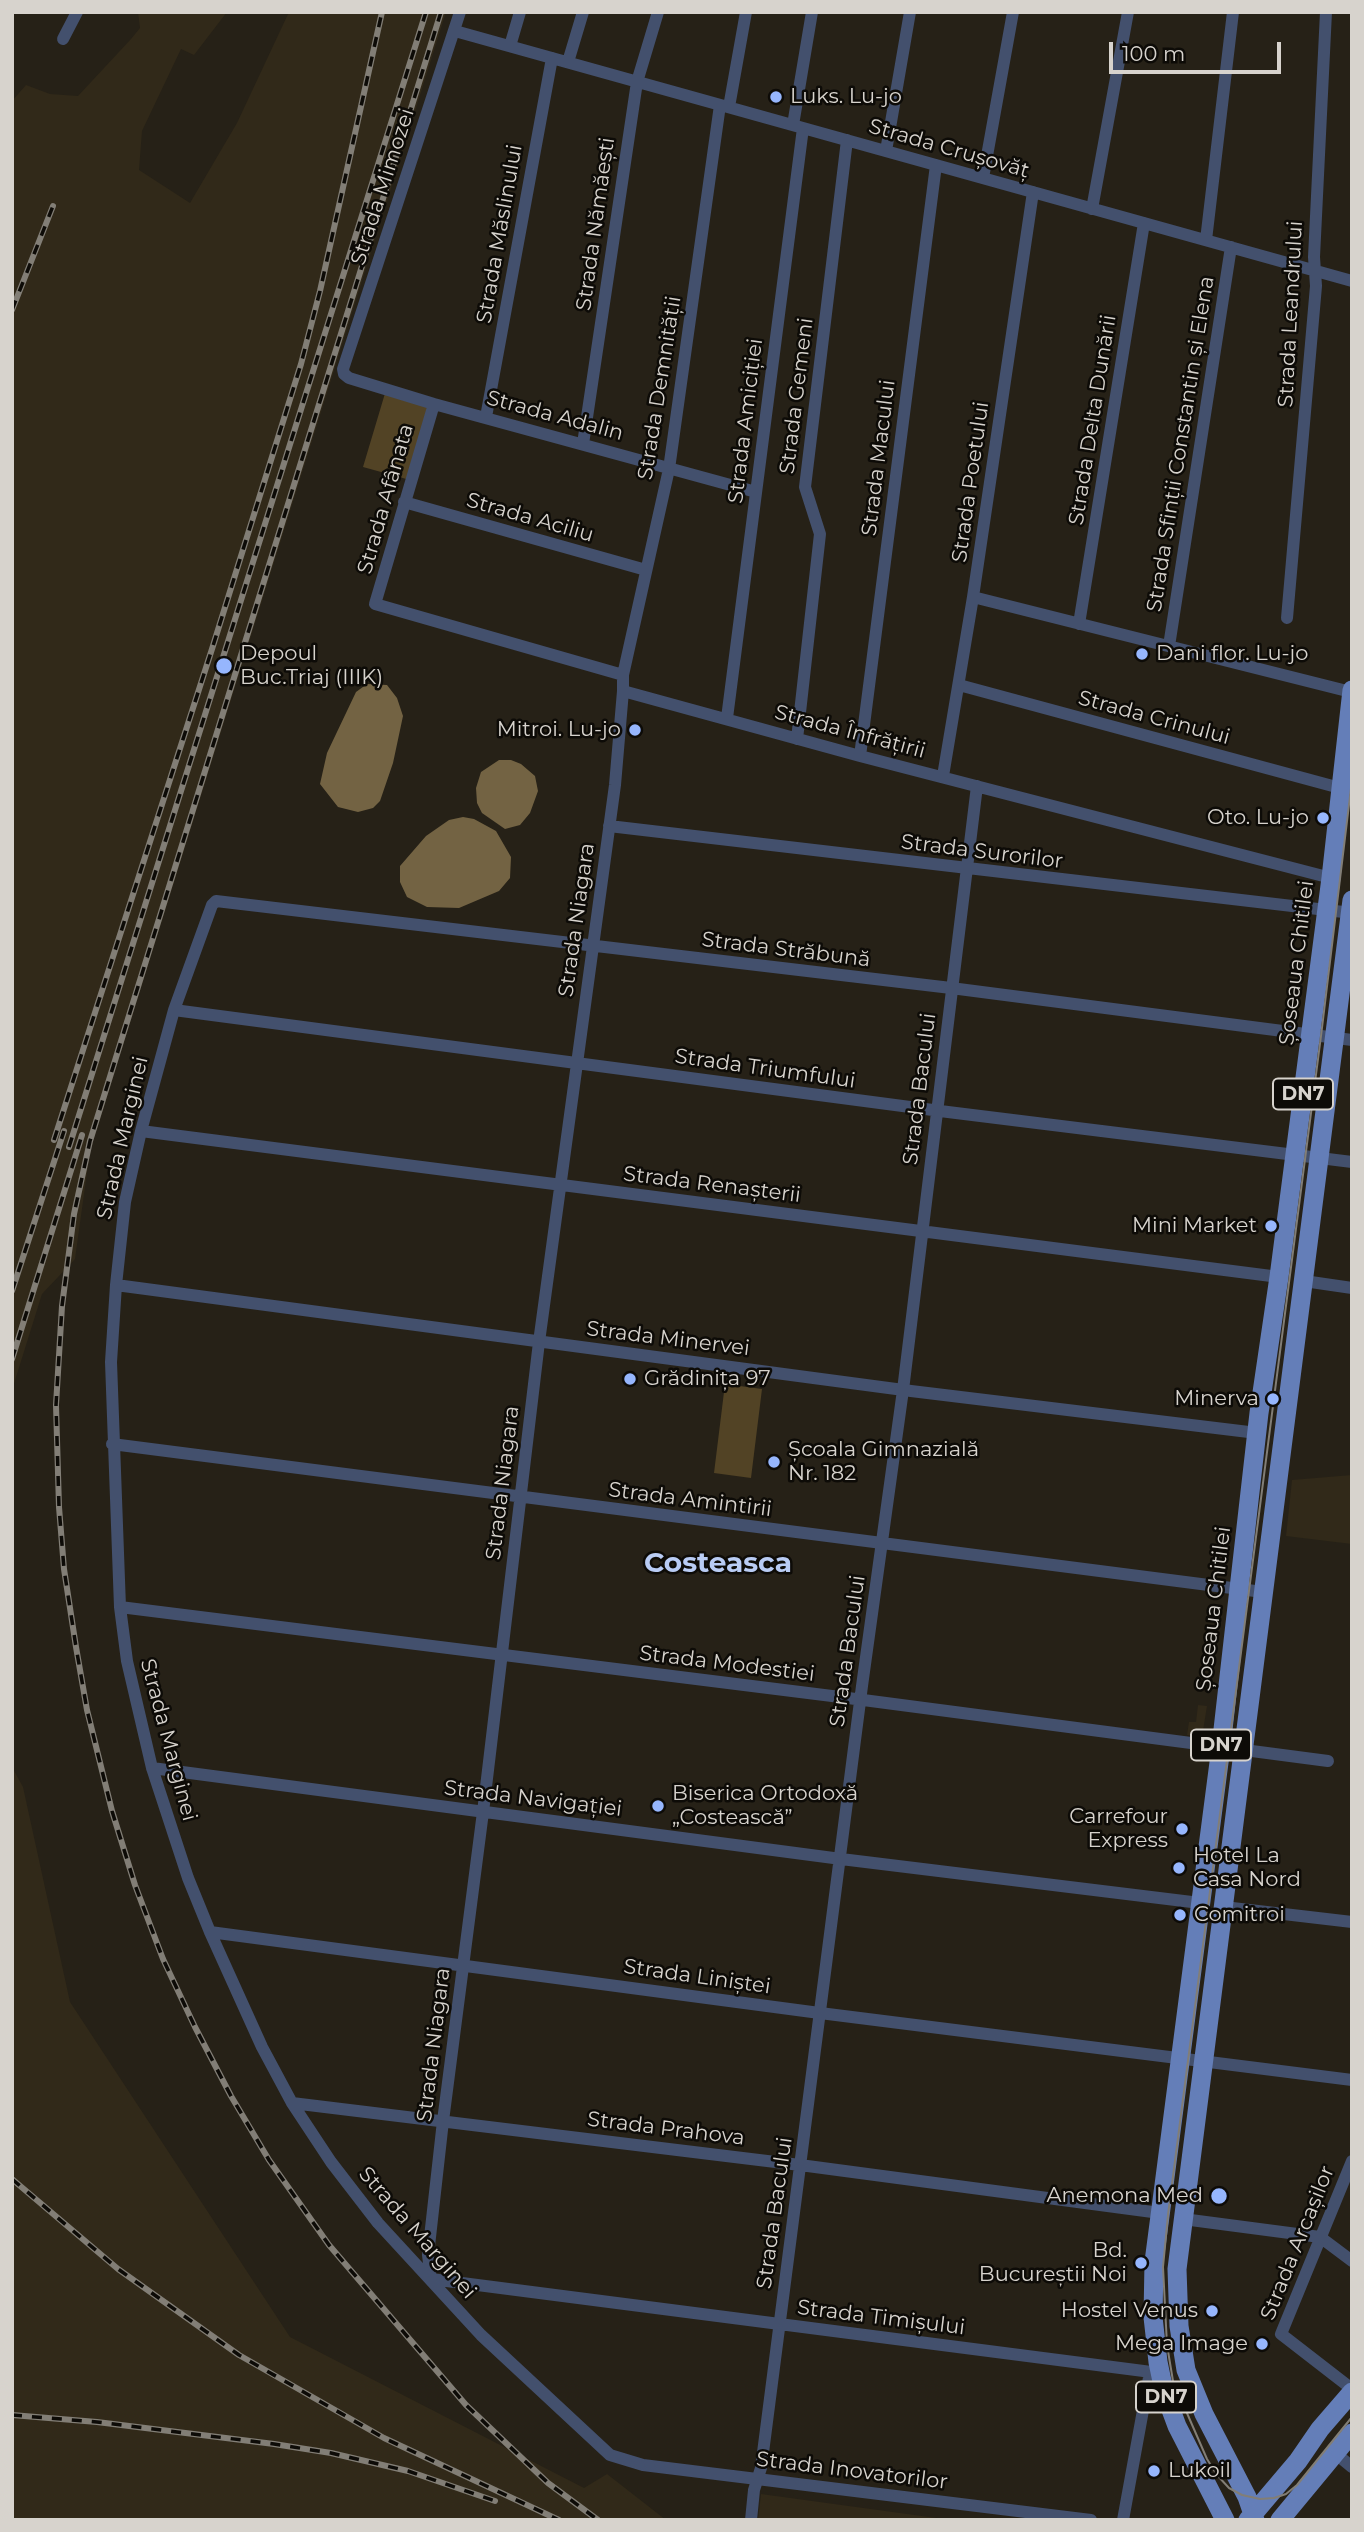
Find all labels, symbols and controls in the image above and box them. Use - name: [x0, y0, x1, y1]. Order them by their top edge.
- scale bar: [1112, 28, 1284, 72]
- text: 100 m: [1122, 41, 1185, 66]
- place label: Luks. Lu-jo: [790, 84, 902, 110]
- marker: Luks. Lu-jo: [768, 89, 784, 105]
- street label: Strada Mimozei: [346, 105, 420, 269]
- street label: Strada Crușovăț: [866, 114, 1032, 184]
- street label: Strada Nămăești: [571, 136, 621, 312]
- street label: Strada Măslinului: [472, 143, 528, 325]
- street label: Strada Leandrului: [1274, 220, 1308, 408]
- street label: Strada Sfinții Constantin și Elena: [1142, 274, 1220, 614]
- street label: Strada Demnității: [633, 294, 687, 482]
- street label: Strada Delta Dunării: [1064, 313, 1122, 527]
- street label: Strada Gemeni: [775, 316, 819, 476]
- street label: Strada Amiciției: [723, 337, 769, 505]
- street label: Strada Macului: [857, 378, 901, 538]
- street label: Strada Adalin: [484, 386, 626, 446]
- street label: Strada Poetului: [947, 400, 995, 564]
- street label: Strada Afânata: [353, 421, 419, 577]
- street label: Strada Aciliu: [463, 488, 597, 548]
- place label: Depoul Buc.Triaj (IIIK): [240, 641, 383, 691]
- place label: Dani flor. Lu-jo: [1156, 641, 1308, 667]
- marker: Dani flor. Lu-jo: [1134, 646, 1150, 662]
- marker: Depoul Buc.Triaj (IIIK): [214, 656, 234, 676]
- street label: Strada Crinului: [1075, 686, 1233, 750]
- street label: Strada Înfrățirii: [772, 700, 928, 764]
- place label: Mitroi. Lu-jo: [497, 717, 621, 743]
- marker: Mitroi. Lu-jo: [627, 722, 643, 738]
- place label: Oto. Lu-jo: [1207, 805, 1309, 831]
- marker: Oto. Lu-jo: [1315, 810, 1331, 826]
- street label: Strada Surorilor: [900, 830, 1064, 874]
- street label: Strada Niagara: [554, 841, 600, 999]
- street label: Șoseaua Chitilei: [1274, 879, 1320, 1047]
- street label: Strada Străbună: [700, 927, 872, 973]
- street label: Strada Bacului: [898, 1011, 942, 1167]
- street label: Strada Triumfului: [673, 1044, 857, 1094]
- street label: Strada Marginei: [92, 1054, 154, 1222]
- road number: DN7: [1273, 1078, 1333, 1110]
- street label: Strada Renașterii: [622, 1162, 802, 1208]
- place label: Mini Market: [1132, 1213, 1257, 1239]
- marker: Mini Market: [1263, 1218, 1279, 1234]
- street label: Strada Minervei: [585, 1316, 751, 1362]
- place label: Grădinița 97: [644, 1366, 771, 1392]
- marker: Grădinița 97: [622, 1371, 638, 1387]
- place label: Minerva: [1174, 1386, 1259, 1412]
- marker: Minerva: [1265, 1391, 1281, 1407]
- street label: Strada Niagara: [481, 1404, 525, 1562]
- place label: Școala Gimnazială Nr. 182: [788, 1437, 979, 1487]
- marker: Școala Gimnazială Nr. 182: [766, 1454, 782, 1470]
- street label: Strada Amintirii: [607, 1477, 773, 1523]
- street label: Șoseaua Chitilei: [1191, 1525, 1237, 1693]
- district label: Costeasca: [644, 1547, 792, 1581]
- street label: Strada Bacului: [825, 1573, 871, 1729]
- street label: Strada Modestiei: [638, 1641, 816, 1687]
- street label: Strada Marginei: [134, 1656, 202, 1824]
- road number: DN7: [1191, 1730, 1251, 1760]
- street label: Strada Navigației: [443, 1776, 623, 1822]
- place label: Biserica Ortodoxă „Costească”: [672, 1781, 858, 1831]
- marker: Biserica Ortodoxă „Costească”: [650, 1798, 666, 1814]
- place label: Carrefour Express: [1069, 1804, 1168, 1854]
- marker: Carrefour Express: [1174, 1821, 1190, 1837]
- place label: Hotel La Casa Nord: [1193, 1843, 1301, 1893]
- marker: Hotel La Casa Nord: [1171, 1860, 1187, 1876]
- place label: Comitroi: [1194, 1902, 1285, 1928]
- marker: Comitroi: [1172, 1907, 1188, 1923]
- street label: Strada Liniștei: [622, 1954, 772, 2000]
- street label: Strada Niagara: [412, 1966, 456, 2124]
- street label: Strada Prahova: [586, 2107, 746, 2151]
- street label: Strada Bacului: [752, 2135, 798, 2291]
- street label: Strada Marginei: [353, 2162, 481, 2304]
- street label: Strada Arcașilor: [1256, 2162, 1340, 2324]
- place label: Anemona Med: [1047, 2183, 1203, 2209]
- marker: Anemona Med: [1209, 2186, 1229, 2206]
- place label: Bd. Bucureștii Noi: [979, 2238, 1127, 2288]
- marker: Bd. Bucureștii Noi: [1133, 2255, 1149, 2271]
- street label: Strada Timișului: [796, 2295, 966, 2341]
- place label: Hostel Venus: [1061, 2298, 1198, 2324]
- marker: Hostel Venus: [1204, 2303, 1220, 2319]
- place label: Mega Image: [1115, 2331, 1248, 2357]
- marker: Mega Image: [1254, 2336, 1270, 2352]
- road number: DN7: [1136, 2382, 1196, 2412]
- street label: Strada Inovatorilor: [755, 2447, 949, 2495]
- place label: Lukoil: [1168, 2458, 1231, 2484]
- marker: Lukoil: [1146, 2463, 1162, 2479]

